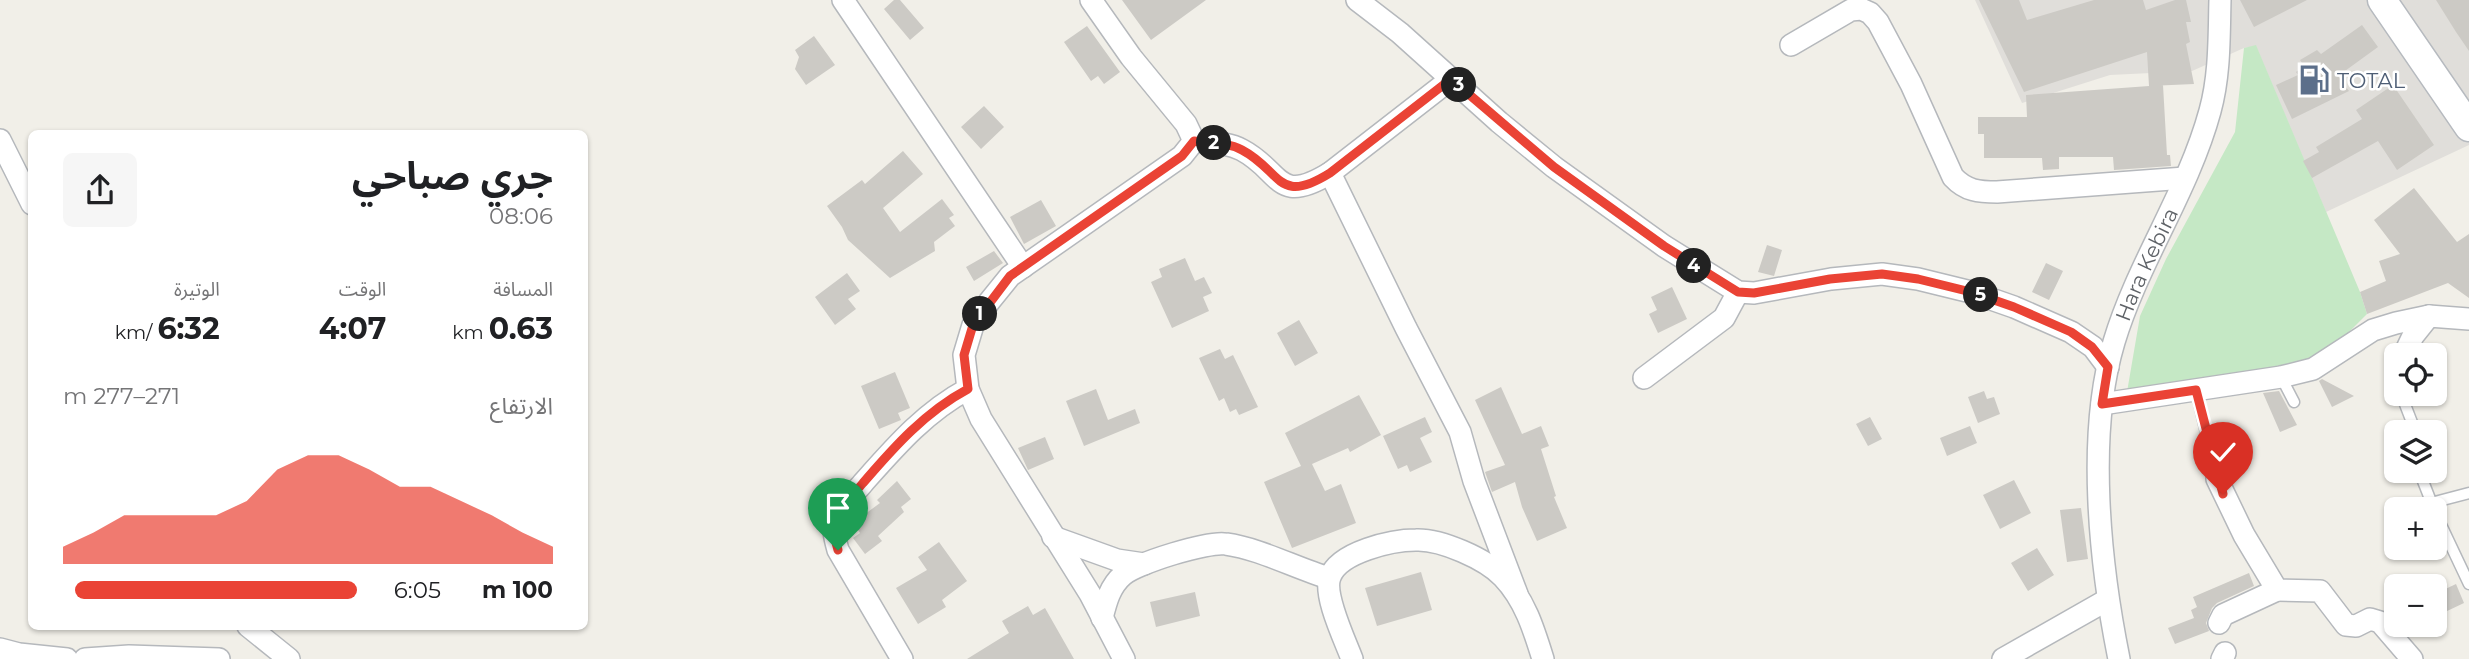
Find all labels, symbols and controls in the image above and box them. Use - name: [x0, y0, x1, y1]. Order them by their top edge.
- fuel station icon: TOTAL: [2297, 63, 2331, 97]
- pin: 3: [1442, 68, 1476, 102]
- place label: TOTAL: [2337, 68, 2406, 93]
- text: 3: [1453, 73, 1464, 96]
- pin: 2: [1196, 125, 1232, 160]
- text: 2: [1208, 131, 1219, 154]
- text: جري صباحي: [352, 152, 553, 199]
- button: share: [63, 153, 137, 227]
- text: 08:06: [489, 202, 553, 230]
- street label: Hara Kebira: [2110, 203, 2183, 324]
- pin: 4: [1676, 248, 1712, 284]
- text: 4: [1687, 254, 1700, 277]
- text: الوتيرة: [174, 278, 220, 301]
- text: الوقت: [339, 278, 386, 301]
- text: المسافة: [493, 278, 553, 301]
- pin: 5: [1964, 278, 1998, 312]
- text: 5: [1975, 283, 1986, 306]
- pin: 1: [962, 296, 998, 332]
- text: 1: [976, 302, 983, 325]
- text: 6:32: [157, 310, 220, 347]
- text: 4:07: [319, 310, 386, 347]
- text: 0.63: [489, 310, 553, 347]
- text: /km: [115, 321, 157, 344]
- text: km: [452, 321, 489, 344]
- map controls: [2384, 343, 2447, 637]
- button: locate: [2384, 343, 2447, 406]
- text: 271–277 m: [63, 382, 180, 410]
- text: الارتفاع: [490, 392, 553, 420]
- button: layers: [2384, 420, 2447, 483]
- pin: [2193, 422, 2253, 494]
- icon: check: [2204, 433, 2242, 471]
- pin: [808, 478, 868, 550]
- icon: arrive: [819, 489, 857, 527]
- button: +: [2384, 497, 2447, 560]
- button: −: [2384, 574, 2447, 637]
- text: 6:05: [394, 576, 441, 604]
- text: 100 m: [482, 576, 553, 604]

